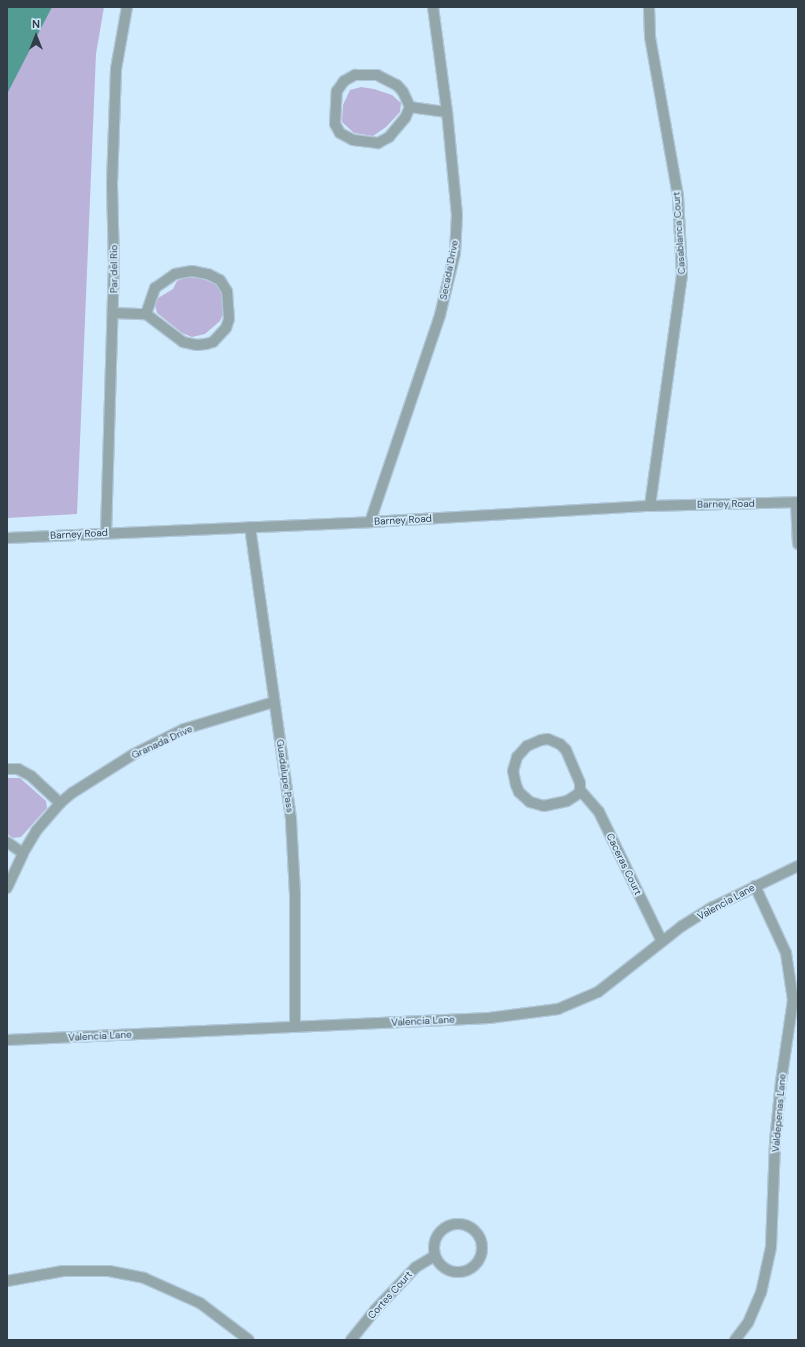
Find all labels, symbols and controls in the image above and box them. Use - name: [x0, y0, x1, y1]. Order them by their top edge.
- north arrow: [16, 16, 56, 56]
- text: N: [32, 17, 40, 31]
- street label: Casablanca Court: [670, 191, 688, 275]
- street label: Secada Drive: [437, 239, 461, 301]
- street label: Par del Rio: [108, 245, 120, 293]
- street label: Barney Road: [697, 497, 755, 511]
- street label: Barney Road: [374, 512, 432, 528]
- street label: Barney Road: [50, 526, 108, 542]
- street label: Granada Drive: [130, 723, 194, 761]
- street label: Guadalupe Pass: [274, 738, 296, 814]
- street label: Caceras Court: [604, 831, 644, 897]
- street label: Valencia Lane: [695, 881, 757, 923]
- street label: Valencia Lane: [391, 1013, 455, 1029]
- street label: Valencia Lane: [68, 1028, 132, 1044]
- street label: Valdepenas Lane: [770, 1073, 788, 1153]
- street label: Cortes Court: [365, 1269, 415, 1321]

